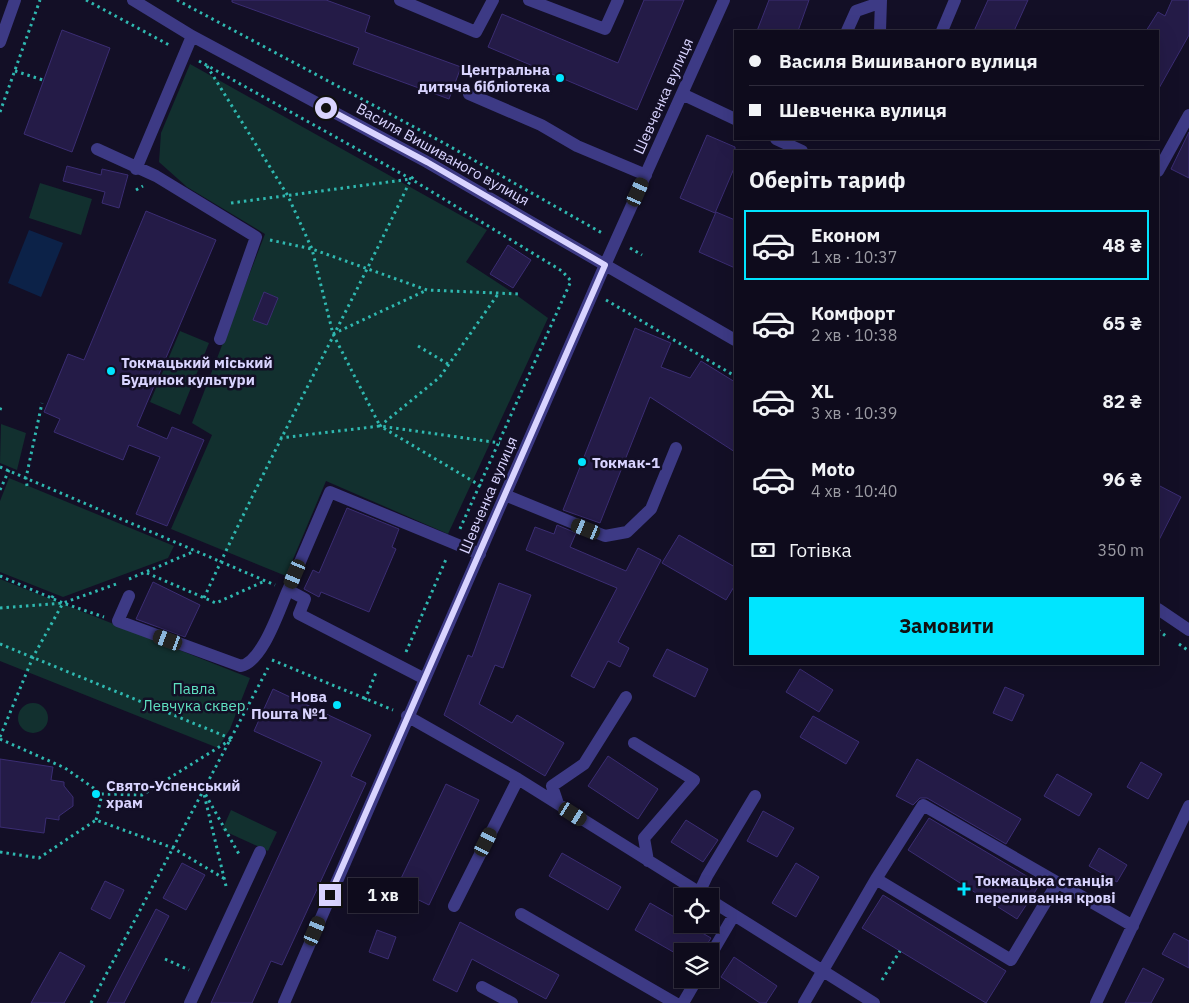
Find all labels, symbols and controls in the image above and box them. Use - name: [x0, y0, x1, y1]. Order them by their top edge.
- street label: Шевченка вулиця: [629, 35, 697, 157]
- text: Василя Вишиваного вулиця: [779, 49, 1038, 73]
- place label: Центральна дитяча бібліотека: [418, 60, 550, 96]
- marker: Центральна дитяча бібліотека: [554, 72, 566, 84]
- route start: [315, 97, 337, 119]
- street label: Василя Вишиваного вулиця: [353, 98, 533, 210]
- text: Шевченка вулиця: [779, 98, 947, 122]
- text: Оберіть тариф: [749, 165, 905, 194]
- car: [625, 175, 650, 209]
- icon: car: [751, 223, 796, 268]
- text: Економ: [811, 223, 880, 247]
- text: 48 ₴: [1102, 233, 1142, 257]
- text: 1 хв · 10:37: [811, 247, 897, 267]
- icon: car: [751, 301, 796, 346]
- text: Комфорт: [811, 301, 895, 325]
- text: 65 ₴: [1102, 311, 1142, 335]
- text: 2 хв · 10:38: [811, 325, 897, 345]
- place label: Токмацький міський Будинок культури: [121, 353, 273, 389]
- marker: Токмацький міський Будинок культури: [105, 365, 117, 377]
- icon: car: [751, 379, 796, 424]
- text: XL: [811, 379, 834, 403]
- text: 82 ₴: [1102, 389, 1142, 413]
- text: 3 хв · 10:39: [811, 403, 897, 423]
- street label: Шевченка вулиця: [455, 434, 521, 556]
- place label: Токмак-1: [592, 453, 660, 472]
- marker: Токмак-1: [576, 456, 588, 468]
- icon: car: [751, 457, 796, 502]
- text: Moto: [811, 457, 855, 481]
- text: 96 ₴: [1102, 467, 1142, 491]
- text: 4 хв · 10:40: [811, 481, 897, 501]
- car: [569, 516, 602, 542]
- icon: cash: [749, 536, 777, 564]
- text: Готівка: [789, 538, 852, 562]
- text: 350 m: [1097, 540, 1144, 560]
- car: [282, 557, 307, 591]
- button: Замовити: [749, 597, 1144, 655]
- car: [151, 628, 184, 652]
- park label: Павла Левчука сквер: [142, 679, 246, 715]
- place label: Нова Пошта №1: [251, 687, 327, 723]
- marker: Нова Пошта №1: [331, 699, 343, 711]
- place label: Свято-Успенський храм: [106, 776, 241, 812]
- marker: Свято-Успенський храм: [90, 788, 102, 800]
- car: [556, 800, 589, 828]
- car: [472, 825, 499, 859]
- place label: Токмацька станція переливання крові: [975, 871, 1116, 907]
- callout: 1 хв: [348, 878, 418, 912]
- marker: Токмацька станція переливання крові: [957, 882, 971, 896]
- route end: [319, 884, 341, 906]
- text: 1 хв: [367, 885, 399, 905]
- map controls: [674, 888, 719, 988]
- button: locate: [674, 888, 719, 933]
- car: [302, 914, 327, 948]
- button: layers: [674, 943, 719, 988]

